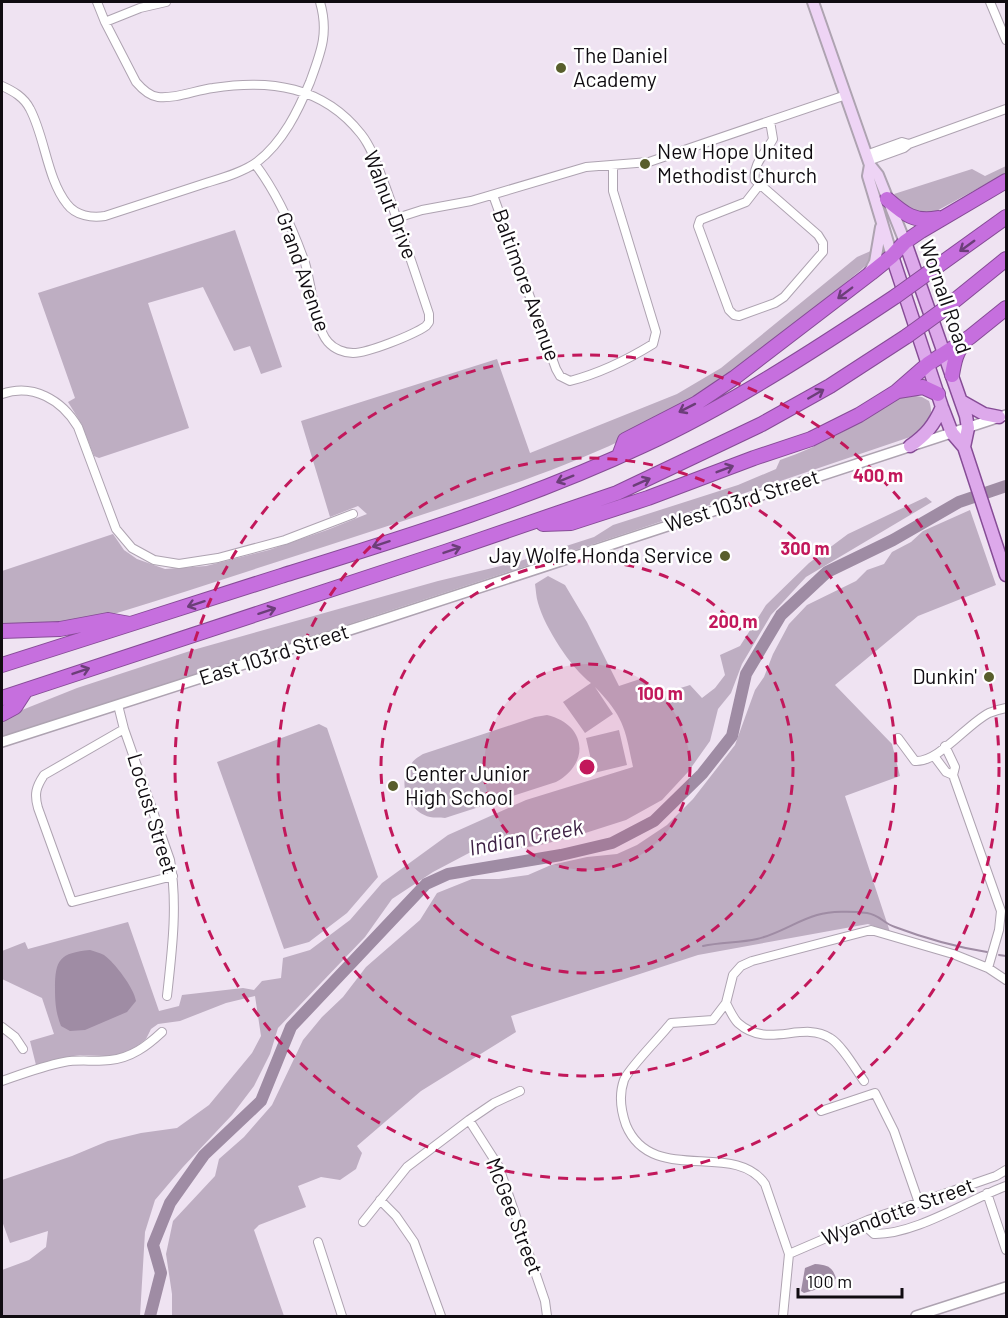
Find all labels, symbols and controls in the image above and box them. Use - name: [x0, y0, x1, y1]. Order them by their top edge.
- place label: The Daniel Academy: [573, 42, 668, 91]
- marker: The Daniel Academy: [554, 61, 568, 75]
- place label: New Hope United Methodist Church: [657, 138, 817, 187]
- street label: Walnut Drive: [359, 147, 424, 262]
- marker: New Hope United Methodist Church: [638, 157, 652, 171]
- street label: Baltimore Avenue: [488, 205, 567, 364]
- street label: Grand Avenue: [272, 208, 337, 335]
- street label: Wornall Road: [915, 236, 978, 357]
- one-way arrow: [960, 239, 976, 252]
- one-way arrow: [837, 287, 853, 299]
- one-way arrow: [807, 387, 824, 399]
- one-way arrow: [679, 403, 697, 414]
- street label: West 103rd Street: [661, 463, 822, 536]
- one-way arrow: [715, 463, 734, 474]
- text: 400 m: [853, 464, 903, 486]
- one-way arrow: [556, 474, 575, 485]
- one-way arrow: [633, 475, 651, 487]
- text: 300 m: [781, 537, 829, 559]
- one-way arrow: [372, 540, 391, 551]
- place label: Jay Wolfe Honda Service: [489, 542, 713, 567]
- one-way arrow: [442, 544, 461, 555]
- marker: Jay Wolfe Honda Service: [718, 549, 732, 563]
- one-way arrow: [187, 599, 206, 610]
- one-way arrow: [257, 604, 276, 615]
- text: 200 m: [708, 610, 758, 632]
- street label: East 103rd Street: [196, 618, 352, 690]
- place label: Dunkin': [912, 663, 977, 688]
- one-way arrow: [71, 665, 90, 676]
- marker: Dunkin': [982, 670, 996, 684]
- text: 100 m: [637, 682, 683, 704]
- street label: Locust Street: [123, 750, 184, 877]
- centre of rings: [577, 757, 597, 777]
- place label: Center Junior High School: [405, 760, 530, 809]
- marker: Center Junior High School: [386, 779, 400, 793]
- water label: Indian Creek: [467, 812, 585, 860]
- street label: McGee Street: [482, 1154, 549, 1277]
- street label: Wyandotte Street: [818, 1171, 977, 1250]
- scale bar: [798, 1261, 902, 1299]
- text: 100 m: [807, 1270, 852, 1292]

